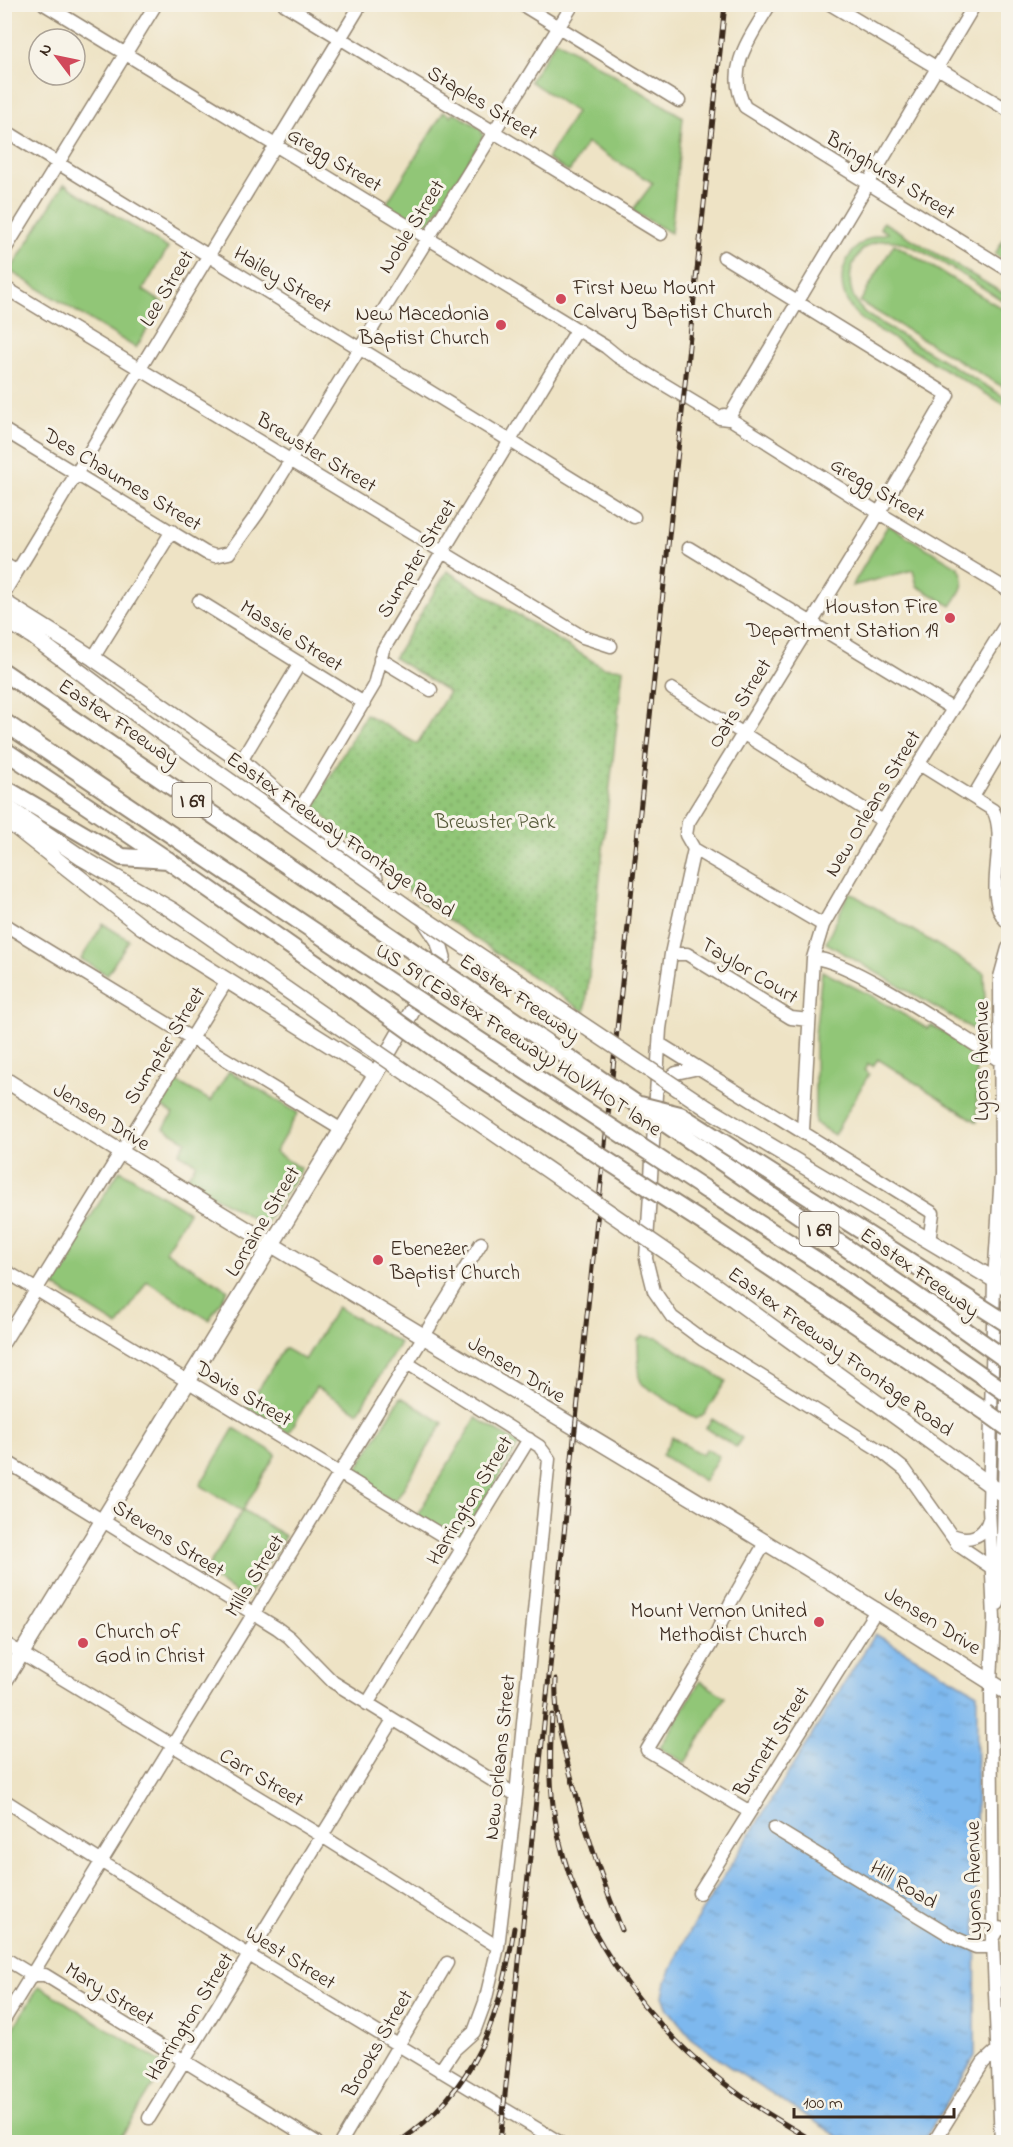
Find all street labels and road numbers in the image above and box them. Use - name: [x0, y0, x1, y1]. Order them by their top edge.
- street label: Staples Street: [421, 59, 543, 149]
- street label: Gregg Street: [280, 121, 387, 203]
- street label: Bringhurst Street: [817, 124, 961, 230]
- street label: Noble Street: [372, 174, 454, 280]
- street label: Hailey Street: [226, 240, 337, 324]
- street label: Lee Street: [133, 245, 202, 333]
- street label: Brewster Street: [249, 405, 382, 502]
- street label: Des Chaumes Street: [36, 421, 207, 540]
- street label: Gregg Street: [823, 451, 930, 533]
- street label: Sumpter Street: [370, 494, 465, 624]
- street label: Massie Street: [233, 593, 348, 680]
- street label: Oats Street: [701, 653, 780, 755]
- street label: Eastex Freeway: [50, 672, 184, 777]
- street label: New Orleans Street: [818, 725, 929, 883]
- street label: Eastex Freeway Frontage Road: [218, 745, 460, 928]
- road number: I 69: [172, 783, 212, 817]
- street label: Taylor Court: [693, 931, 804, 1014]
- street label: US 59 (Eastex Freeway) HOV/HOT lane: [368, 937, 667, 1147]
- street label: Eastex Freeway: [451, 947, 585, 1052]
- street label: Sumpter Street: [117, 981, 214, 1111]
- street label: Lyons Avenue: [968, 1000, 1000, 1121]
- street label: Jensen Drive: [47, 1076, 156, 1160]
- street label: Lorraine Street: [219, 1161, 309, 1283]
- road number: I 69: [800, 1212, 838, 1246]
- street label: Eastex Freeway: [852, 1221, 985, 1328]
- street label: Eastex Freeway Frontage Road: [719, 1260, 959, 1447]
- street label: Jensen Drive: [461, 1330, 571, 1412]
- street label: Davis Street: [188, 1354, 297, 1435]
- street label: Harrington Street: [420, 1430, 523, 1573]
- street label: Stevens Street: [106, 1493, 230, 1586]
- street label: Mills Street: [218, 1529, 293, 1623]
- street label: Jensen Drive: [878, 1580, 987, 1664]
- street label: New Orleans Street: [477, 1673, 525, 1842]
- street label: Burnett Street: [726, 1681, 818, 1804]
- street label: Carr Street: [213, 1742, 309, 1816]
- street label: Lyons Avenue: [959, 1820, 993, 1941]
- street label: Hill Road: [864, 1854, 943, 1918]
- street label: West Street: [239, 1919, 341, 1998]
- street label: Harrington Street: [139, 1947, 244, 2088]
- street label: Mary Street: [57, 1955, 159, 2036]
- street label: Brooks Street: [335, 1985, 422, 2104]

